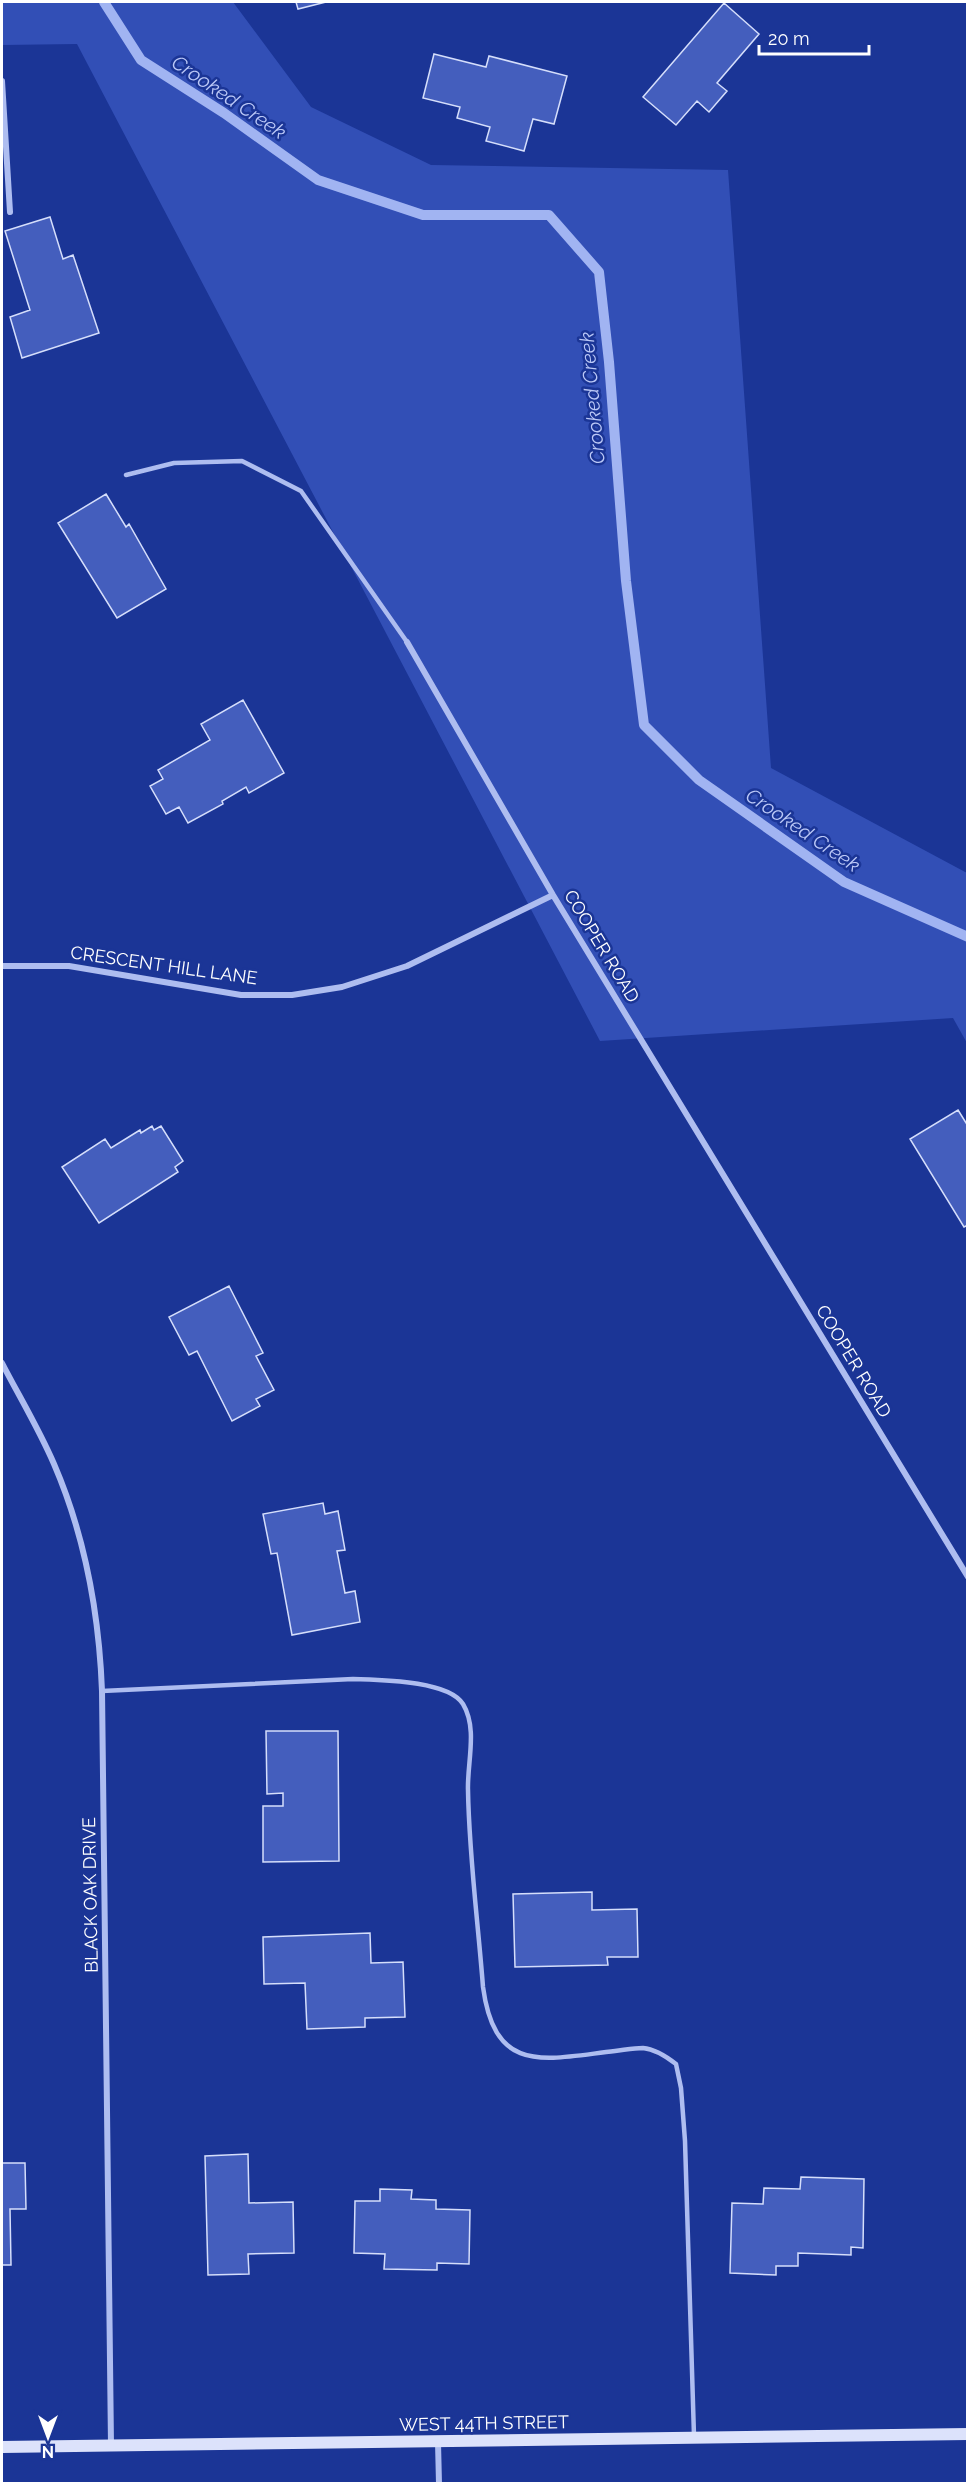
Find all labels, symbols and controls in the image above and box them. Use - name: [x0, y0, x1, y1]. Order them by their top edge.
- scale bar: [759, 18, 868, 56]
- text: 20 m: [768, 28, 810, 49]
- water label: Crooked Creek: [167, 50, 291, 144]
- water label: Crooked Creek: [574, 331, 610, 465]
- water label: Crooked Creek: [741, 783, 865, 877]
- street label: COOPER ROAD: [560, 886, 644, 1006]
- street label: CRESCENT HILL LANE: [69, 941, 259, 989]
- street label: COOPER ROAD: [812, 1301, 896, 1421]
- street label: BLACK OAK DRIVE: [78, 1817, 102, 1973]
- north arrow: [18, 2407, 78, 2467]
- street label: WEST 44TH STREET: [399, 2411, 569, 2435]
- text: N: [42, 2442, 54, 2461]

